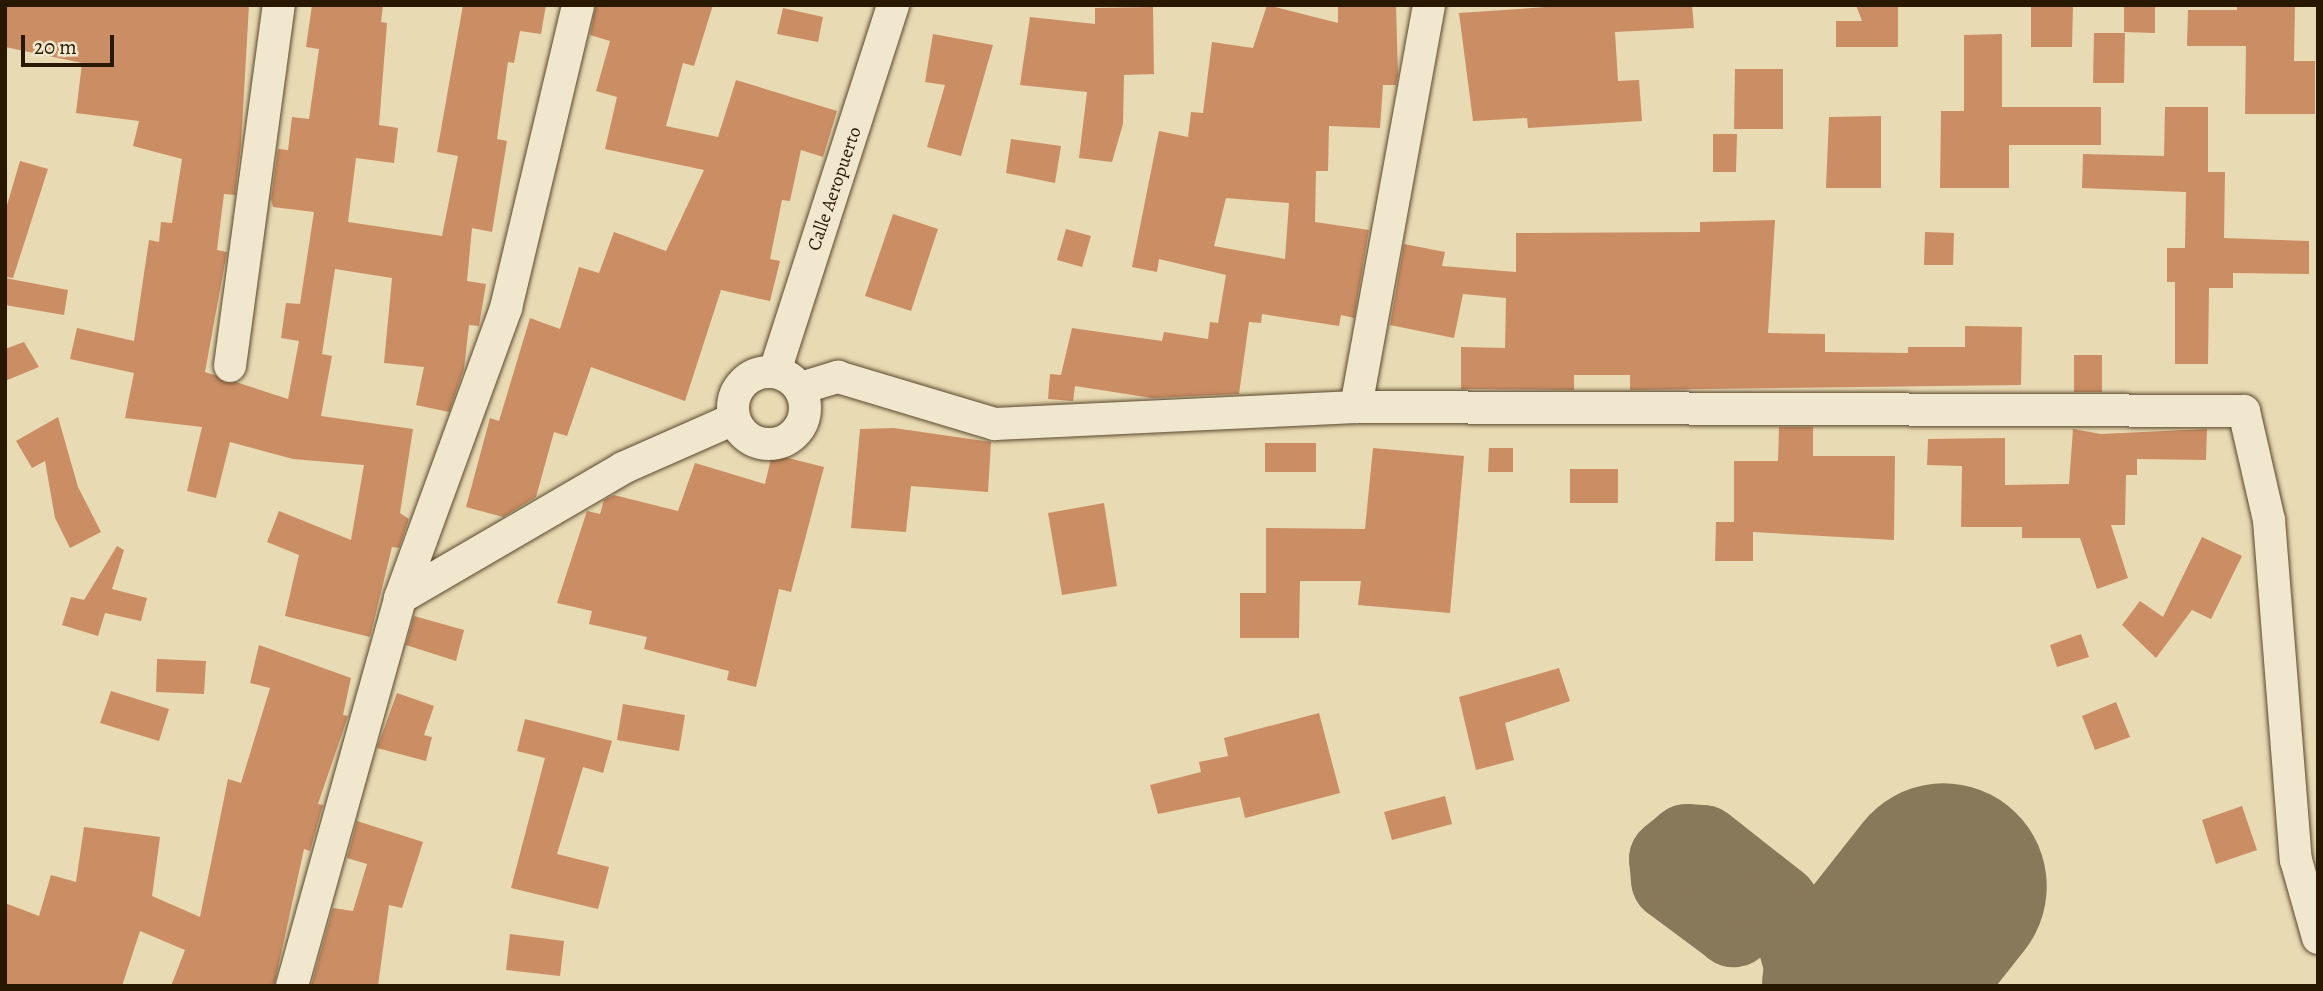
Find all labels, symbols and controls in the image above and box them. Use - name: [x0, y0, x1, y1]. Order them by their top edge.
- scale bar: [24, 21, 117, 65]
- text: 20 m: [34, 33, 77, 61]
- street label: Calle Aeropuerto: [803, 124, 867, 254]

